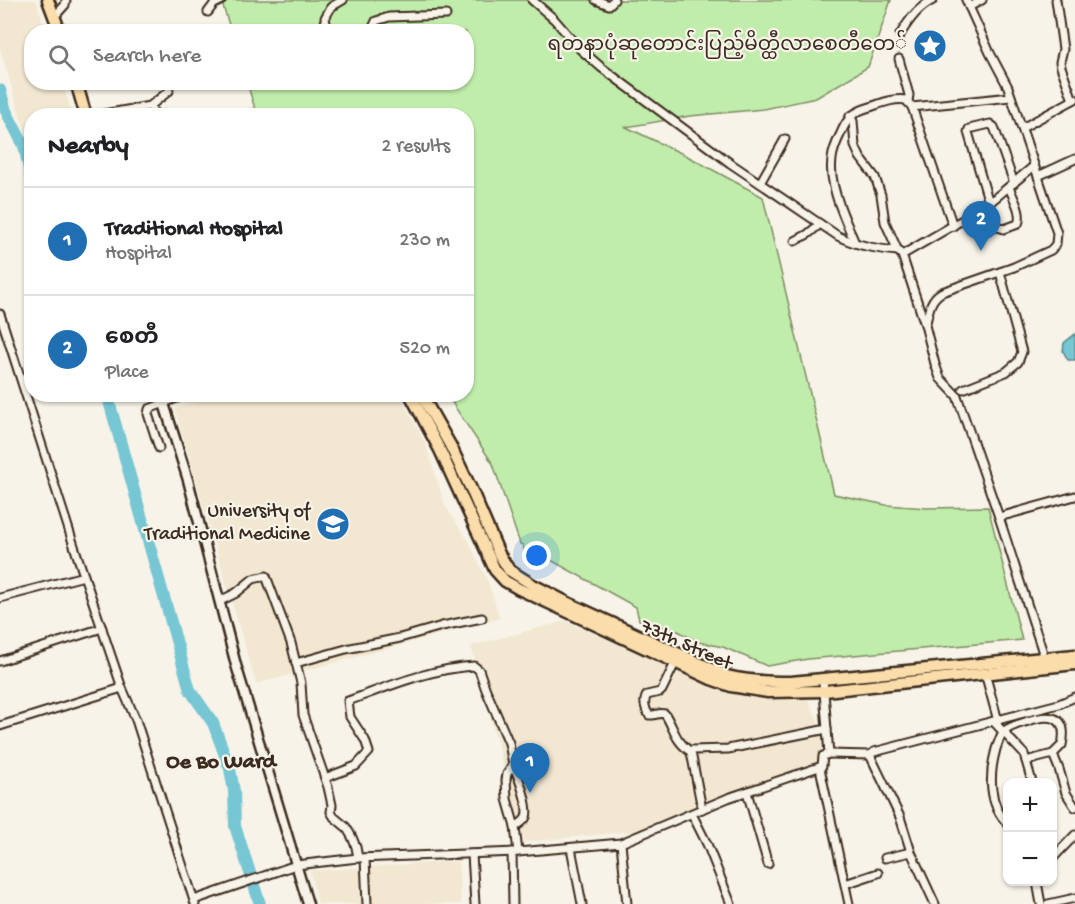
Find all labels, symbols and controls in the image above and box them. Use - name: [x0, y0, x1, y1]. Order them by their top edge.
- search box: [24, 24, 474, 90]
- place icon: ရတနာပုံဆုတောင်းပြည့်မိတ္ထီလာစေတီတေ်: [912, 28, 948, 64]
- place label: ရတနာပုံဆုတောင်းပြည့်မိတ္ထီလာစေတီတေ်: [547, 29, 907, 60]
- icon: search: [45, 41, 78, 74]
- text: Search here: [93, 44, 201, 70]
- text: Nearby: [48, 132, 129, 163]
- text: 2 results: [381, 136, 450, 159]
- pin: 2: [962, 202, 1000, 251]
- text: Traditional Hospital: [105, 217, 283, 243]
- text: 1: [63, 230, 72, 253]
- text: 230 m: [400, 230, 450, 253]
- text: Hospital: [105, 243, 172, 266]
- text: စေတီ: [105, 326, 159, 352]
- text: 2: [63, 338, 72, 361]
- text: 520 m: [399, 338, 450, 361]
- text: Place: [105, 362, 149, 385]
- place label: University of Traditional Medicine: [143, 501, 312, 547]
- school or university icon: University of Traditional Medicine: [315, 506, 351, 542]
- your location: [522, 541, 551, 570]
- street label: 73th Street: [636, 615, 737, 677]
- pin: 1: [510, 744, 550, 793]
- district label: Oe Bo Ward: [166, 750, 278, 776]
- map controls: [1003, 778, 1057, 886]
- button: +: [1003, 778, 1057, 832]
- button: −: [1003, 832, 1057, 886]

